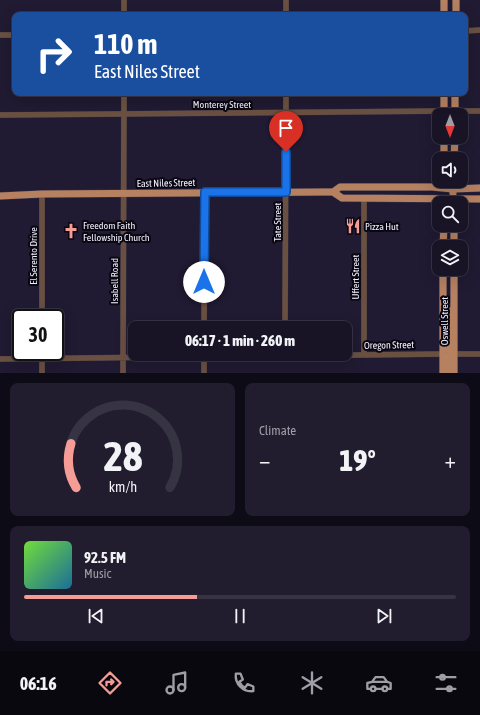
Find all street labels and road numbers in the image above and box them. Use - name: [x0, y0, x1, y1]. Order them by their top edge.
- street label: Monterey Street: [193, 99, 251, 110]
- street label: East Niles Street: [136, 177, 196, 189]
- street label: Tate Street: [272, 202, 283, 241]
- street label: El Serento Drive: [28, 227, 39, 285]
- street label: Uffert Street: [350, 254, 361, 299]
- street label: Isabell Road: [109, 258, 120, 304]
- street label: Oswell Street: [439, 297, 450, 345]
- street label: Oregon Street: [364, 339, 414, 351]

